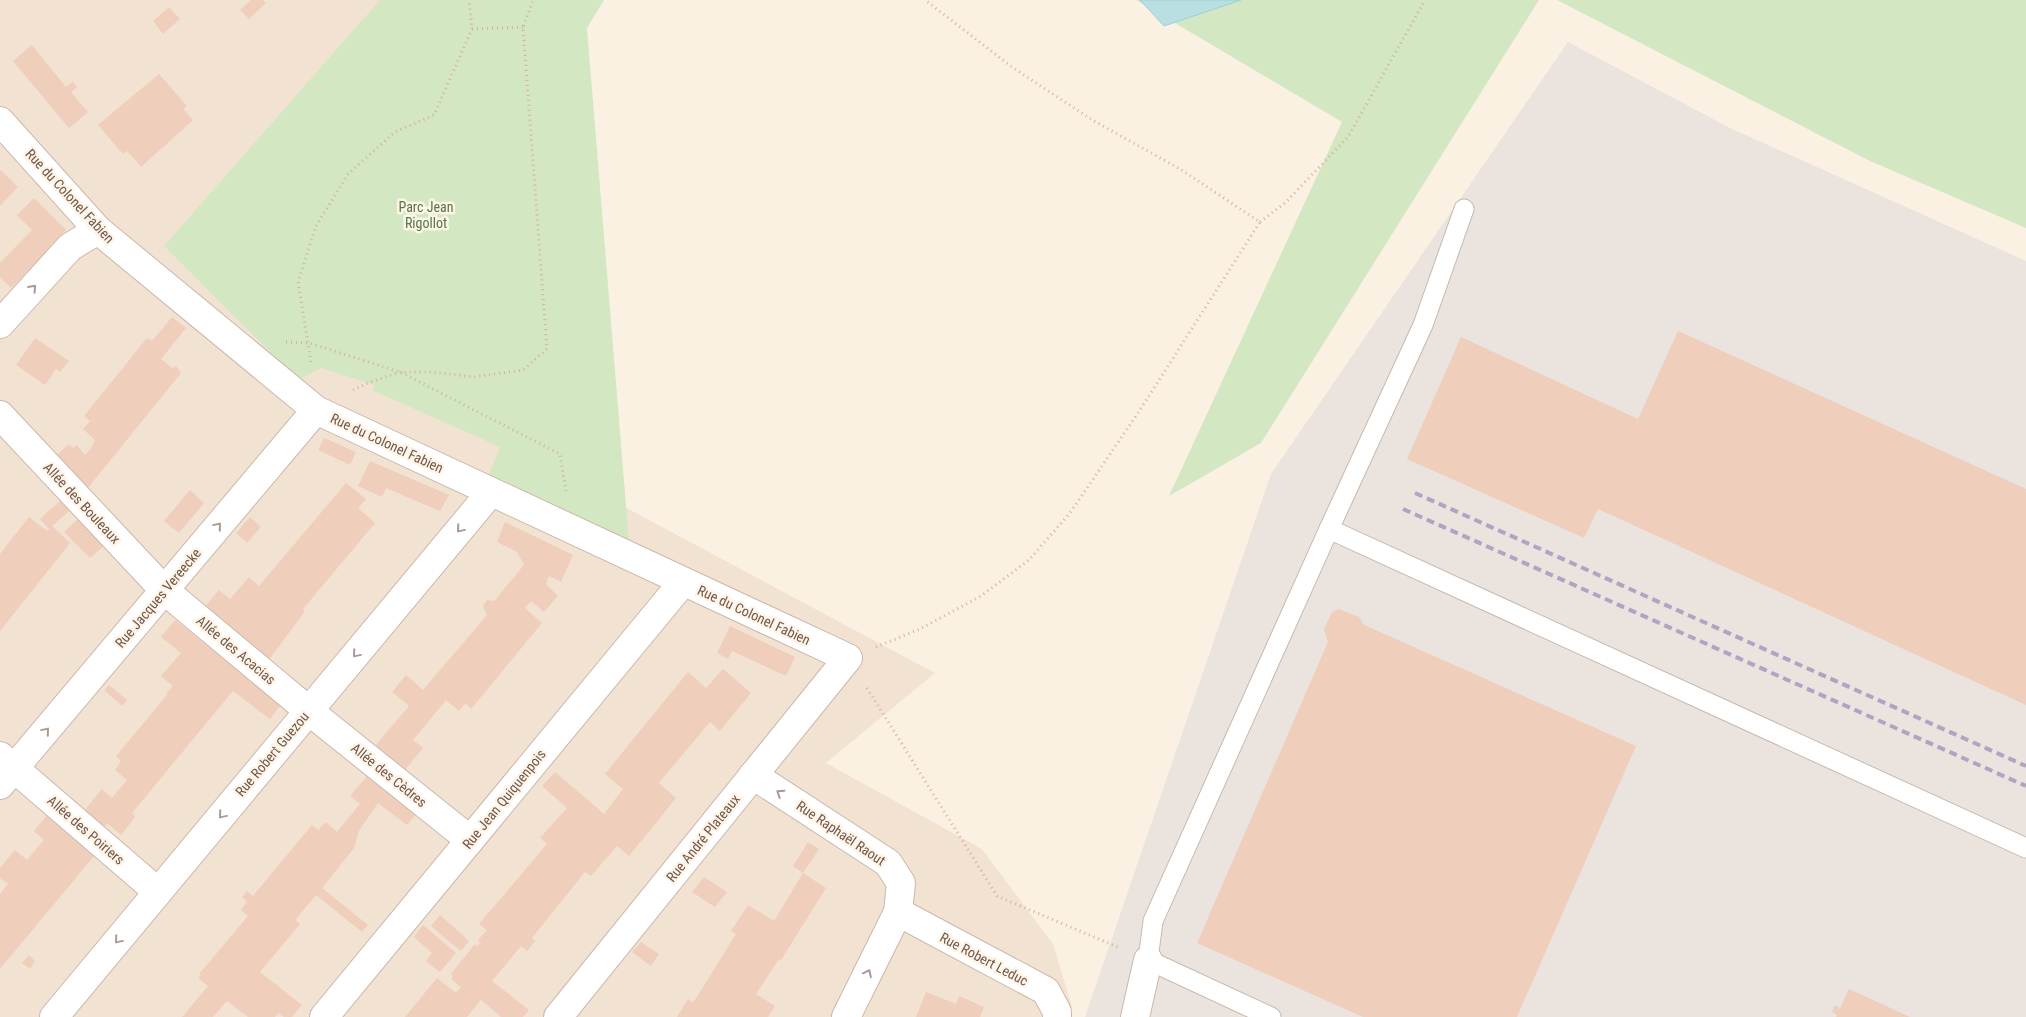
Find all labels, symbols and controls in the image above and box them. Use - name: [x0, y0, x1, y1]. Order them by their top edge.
- street label: Rue du Colonel Fabien: [22, 146, 118, 246]
- park label: Parc Jean Rigollot: [398, 199, 454, 231]
- one-way arrow: [27, 285, 36, 294]
- street label: Rue du Colonel Fabien: [328, 410, 446, 476]
- street label: Allée des Bouleaux: [40, 459, 124, 547]
- one-way arrow: [212, 523, 221, 532]
- one-way arrow: [457, 524, 466, 533]
- street label: Rue Jacques Vereecke: [112, 545, 204, 651]
- street label: Rue du Colonel Fabien: [695, 582, 813, 648]
- street label: Allée des Acacias: [193, 612, 279, 688]
- one-way arrow: [353, 648, 361, 657]
- street label: Rue Robert Guezou: [232, 709, 312, 799]
- one-way arrow: [40, 728, 48, 737]
- street label: Allée des Cèdres: [348, 740, 430, 810]
- street label: Rue Jean Quiquenpois: [459, 746, 549, 852]
- one-way arrow: [777, 790, 786, 799]
- street label: Rue André Plateaux: [663, 791, 743, 885]
- street label: Allée des Poiriers: [44, 792, 128, 868]
- street label: Rue Raphaël Raout: [794, 797, 888, 869]
- one-way arrow: [218, 810, 227, 819]
- street label: Rue Robert Leduc: [937, 929, 1031, 989]
- one-way arrow: [115, 934, 123, 943]
- one-way arrow: [861, 969, 872, 978]

